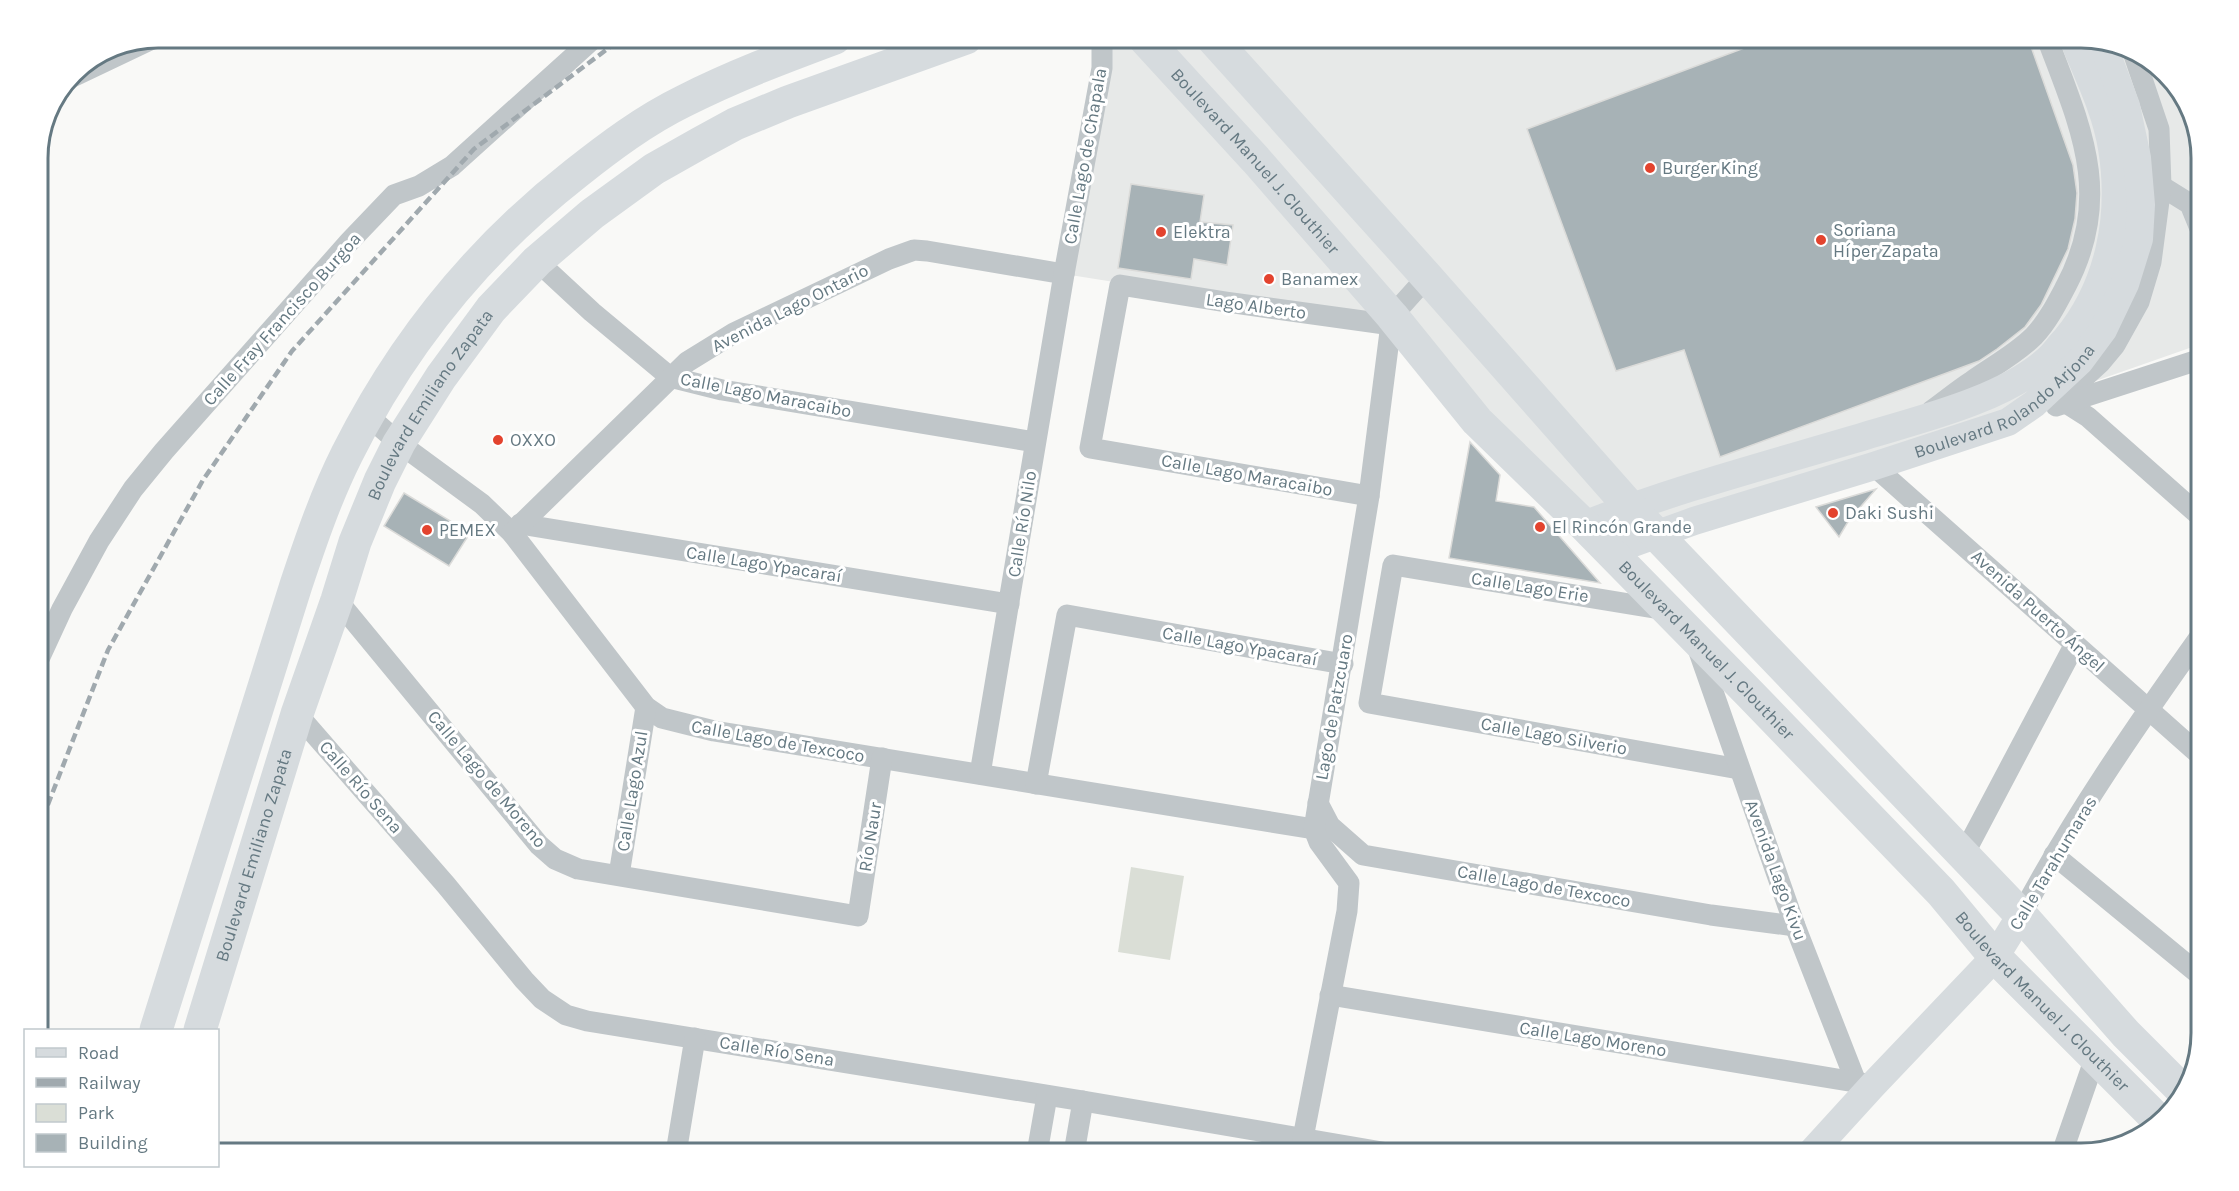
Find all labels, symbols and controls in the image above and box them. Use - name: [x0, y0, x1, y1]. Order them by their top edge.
- street label: Boulevard Manuel J. Clouthier: [1166, 63, 1345, 259]
- street label: Calle Lago de Chapala: [1059, 66, 1111, 246]
- place label: Burger King: [1662, 157, 1758, 179]
- marker: Burger King: [1643, 161, 1657, 175]
- place label: Soriana Híper Zapata: [1833, 219, 1939, 262]
- place label: Elektra: [1173, 221, 1231, 243]
- marker: Elektra: [1154, 225, 1168, 239]
- street label: Calle Fray Francisco Burgoa: [198, 228, 366, 410]
- marker: Soriana Híper Zapata: [1814, 233, 1828, 247]
- street label: Avenida Lago Ontario: [708, 259, 872, 357]
- place label: Banamex: [1281, 268, 1358, 290]
- marker: Banamex: [1262, 272, 1276, 286]
- street label: Lago Alberto: [1204, 288, 1308, 324]
- street label: Boulevard Emiliano Zapata: [362, 305, 498, 504]
- street label: Boulevard Rolando Arjona: [1911, 340, 2100, 463]
- street label: Calle Lago Maracaibo: [679, 368, 853, 422]
- place label: OXXO: [510, 429, 556, 451]
- marker: OXXO: [491, 433, 505, 447]
- street label: Calle Lago Maracaibo: [1160, 449, 1334, 501]
- street label: Calle Río Nilo: [1003, 469, 1041, 579]
- place label: Daki Sushi: [1845, 502, 1934, 524]
- marker: Daki Sushi: [1826, 506, 1840, 520]
- place label: El Rincón Grande: [1552, 516, 1692, 538]
- place label: PEMEX: [439, 519, 496, 541]
- marker: El Rincón Grande: [1533, 520, 1547, 534]
- marker: PEMEX: [420, 523, 434, 537]
- street label: Calle Lago Ypacaraí: [685, 541, 844, 587]
- street label: Avenida Puerto Ángel: [1967, 544, 2110, 677]
- street label: Boulevard Manuel J. Clouthier: [1614, 556, 1800, 745]
- street label: Calle Lago Erie: [1470, 567, 1590, 607]
- street label: Calle Lago Ypacaraí: [1161, 622, 1320, 671]
- street label: Lago de Patzcuaro: [1310, 632, 1358, 782]
- street label: Calle Lago de Moreno: [423, 706, 551, 852]
- street label: Calle Lago Silverio: [1479, 712, 1629, 760]
- street label: Calle Lago de Texcoco: [690, 715, 866, 767]
- street label: Calle Lago Azul: [612, 729, 652, 853]
- street label: Calle Río Sena: [315, 736, 407, 838]
- street label: Boulevard Emiliano Zapata: [211, 746, 297, 964]
- street label: Calle Tarahumaras: [2004, 792, 2102, 934]
- street label: Avenida Lago Kivu: [1740, 797, 1812, 943]
- street label: Río Naur: [854, 800, 886, 873]
- street label: Calle Lago de Texcoco: [1456, 860, 1632, 912]
- street label: Boulevard Manuel J. Clouthier: [1950, 906, 2135, 1097]
- street label: Calle Lago Moreno: [1518, 1017, 1668, 1061]
- legend: [24, 1029, 219, 1167]
- street label: Calle Río Sena: [718, 1031, 836, 1071]
- text: Road: [78, 1042, 119, 1064]
- text: Railway: [78, 1072, 141, 1094]
- text: Park: [78, 1102, 115, 1124]
- text: Building: [78, 1132, 148, 1154]

